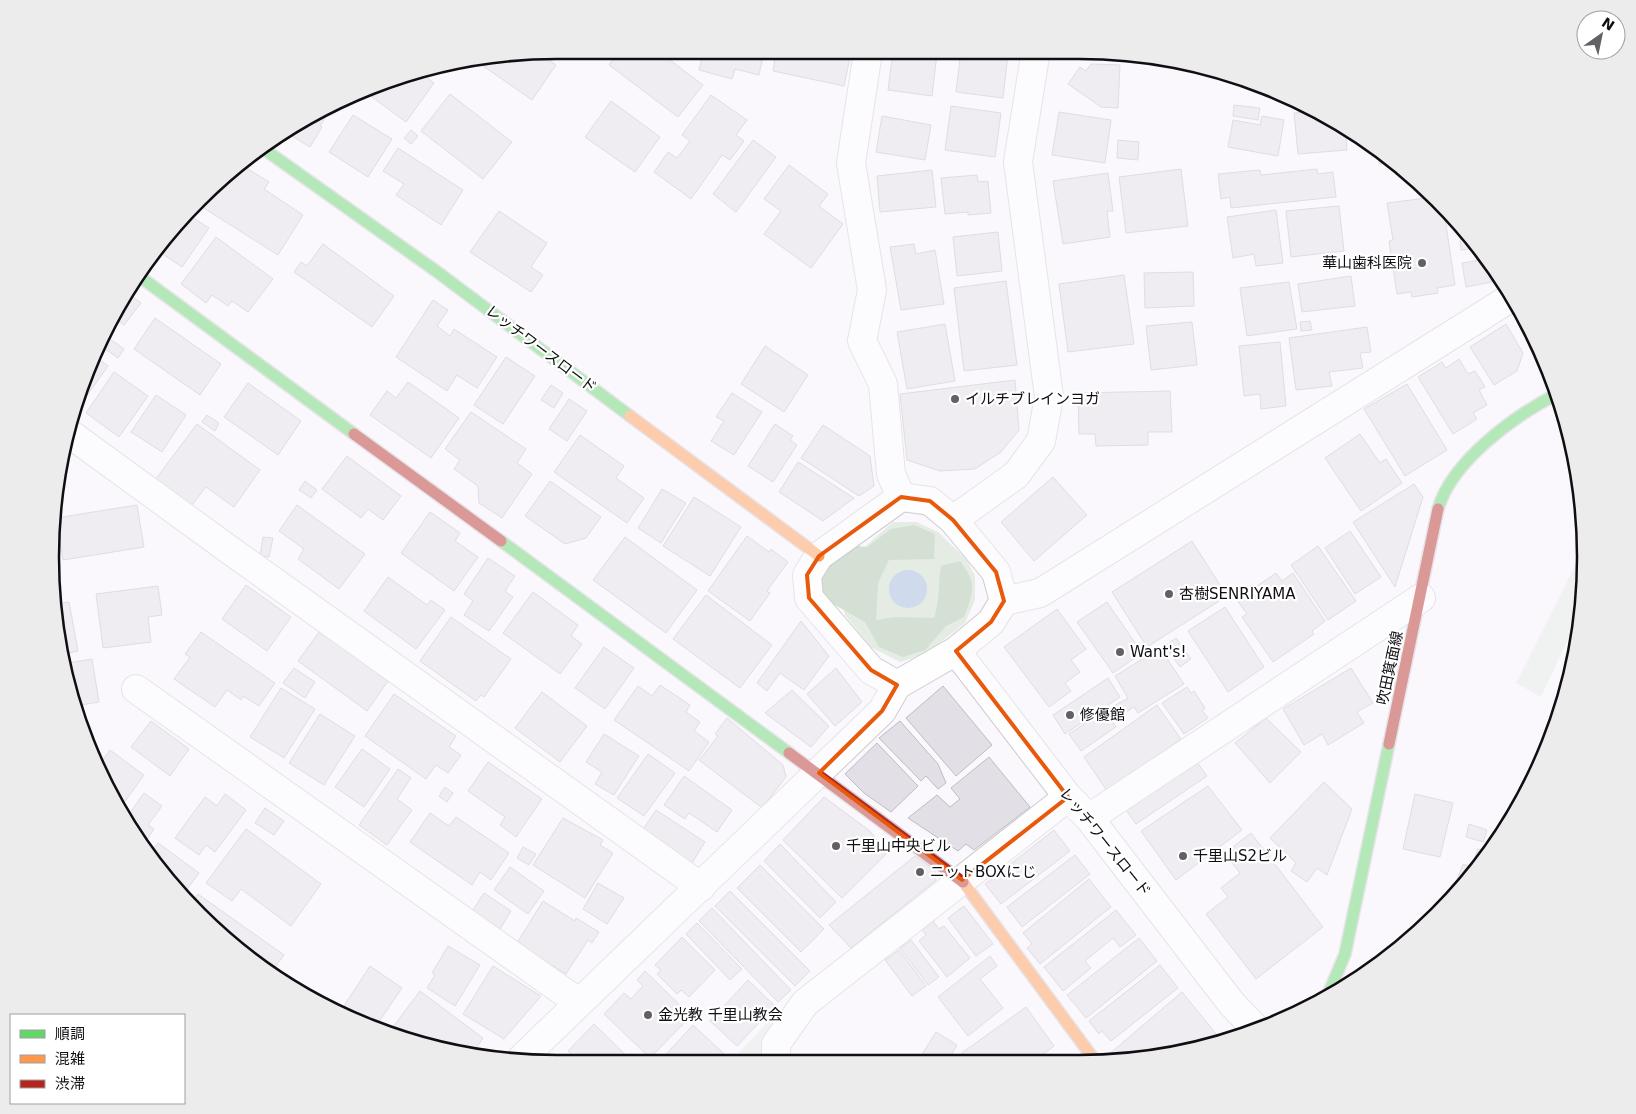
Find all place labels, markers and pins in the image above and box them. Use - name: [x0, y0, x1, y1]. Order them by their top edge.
- place label: 華山歯科医院: [1322, 254, 1412, 272]
- marker: 華山歯科医院: [1416, 257, 1428, 269]
- place label: イルチブレインヨガ: [965, 390, 1100, 408]
- marker: イルチブレインヨガ: [949, 393, 961, 405]
- place label: 杏樹SENRIYAMA: [1179, 585, 1296, 603]
- marker: 杏樹SENRIYAMA: [1163, 588, 1175, 600]
- place label: Want's!: [1130, 643, 1186, 661]
- marker: Want's!: [1114, 646, 1126, 658]
- place label: 修優館: [1080, 706, 1125, 724]
- marker: 修優館: [1064, 709, 1076, 721]
- place label: 千里山中央ビル: [846, 837, 951, 855]
- marker: 千里山中央ビル: [830, 840, 842, 852]
- place label: 千里山S2ビル: [1193, 847, 1287, 865]
- marker: 千里山S2ビル: [1177, 850, 1189, 862]
- place label: ニットBOXにじ: [930, 863, 1036, 881]
- marker: ニットBOXにじ: [914, 866, 926, 878]
- place label: 金光教 千里山教会: [658, 1006, 783, 1024]
- marker: 金光教 千里山教会: [642, 1009, 654, 1021]

